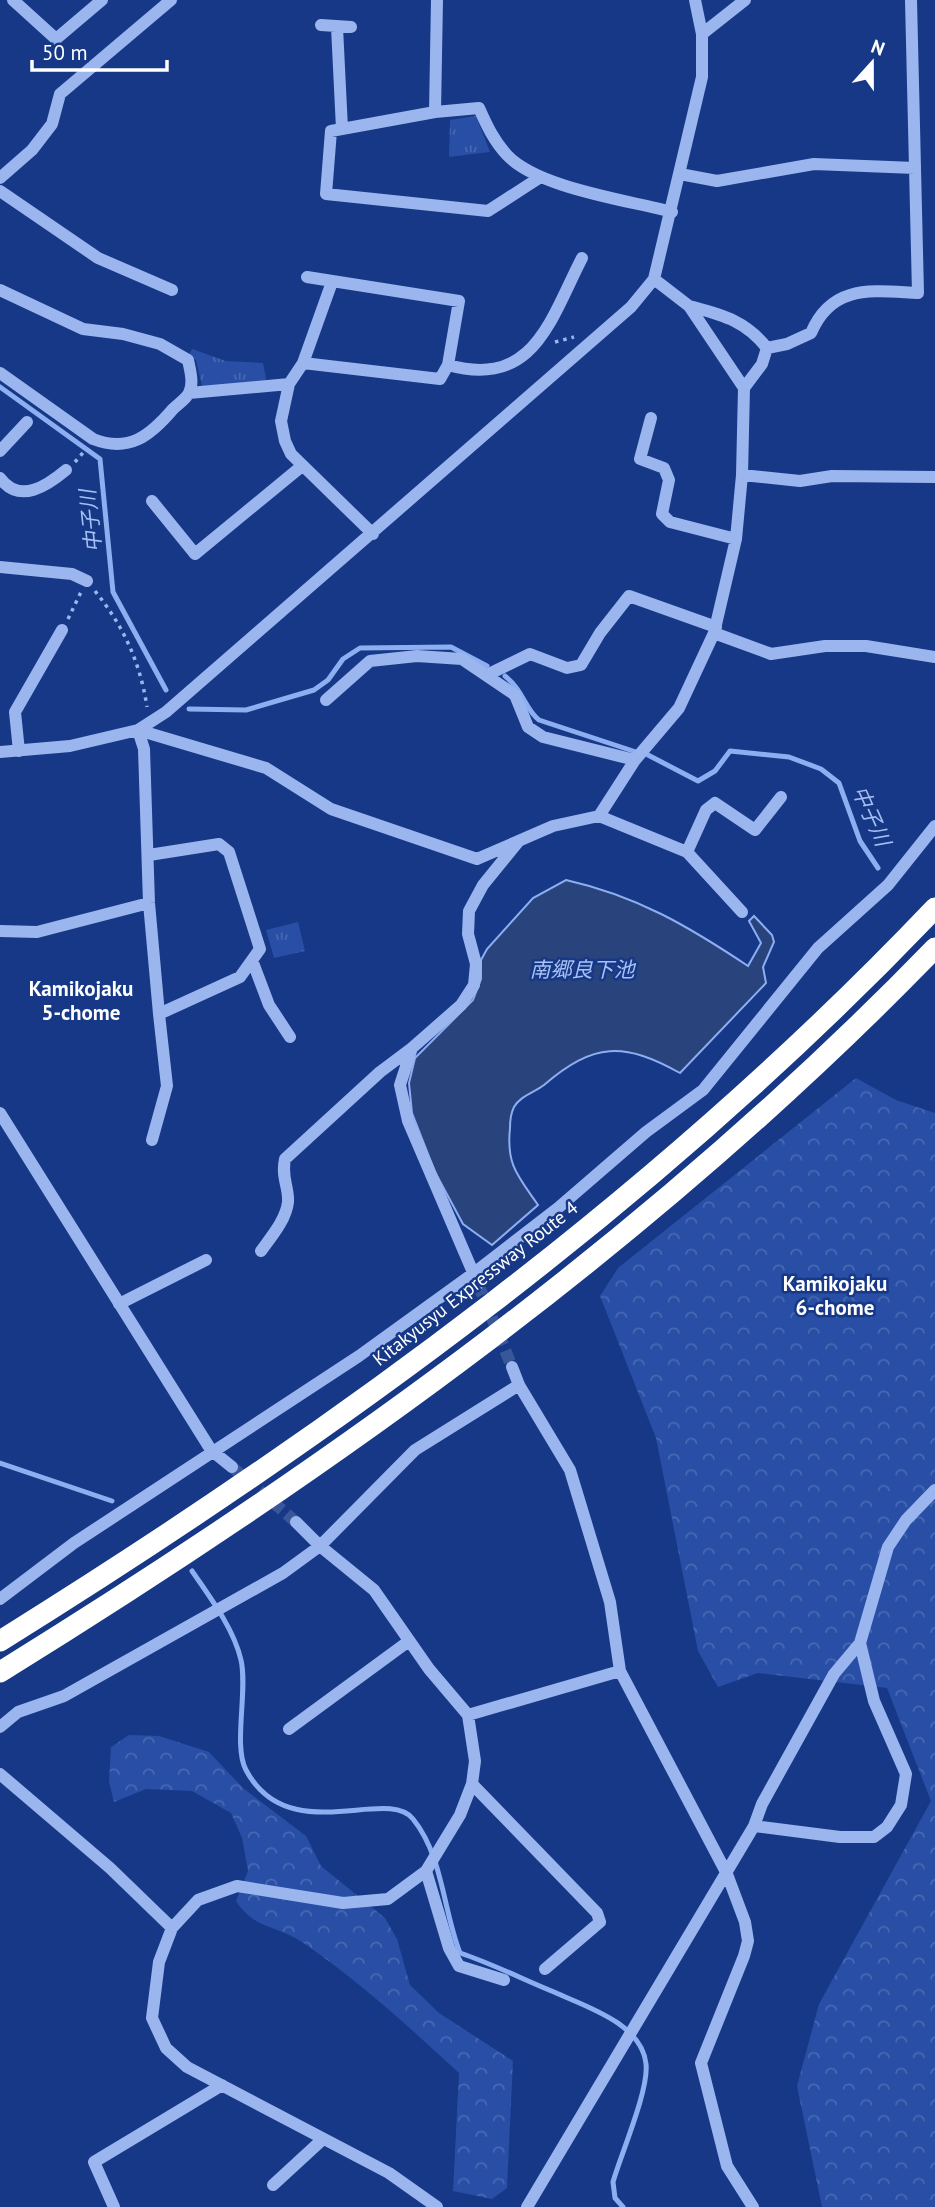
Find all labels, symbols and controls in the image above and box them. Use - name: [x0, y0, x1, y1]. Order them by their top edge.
- scale bar: [32, 28, 166, 72]
- north arrow: [837, 28, 907, 98]
- text: N: [868, 34, 888, 61]
- text: 50 m: [42, 39, 88, 66]
- water label: 中子川: [74, 486, 107, 554]
- water label: 中子川: [846, 782, 897, 852]
- water label: 南郷良下池: [530, 956, 636, 983]
- district label: Kamikojaku 5-chome: [29, 975, 133, 1026]
- street label: Kitakyusyu Expressway Route 4: [368, 1195, 582, 1371]
- district label: Kamikojaku 6-chome: [783, 1270, 887, 1321]

